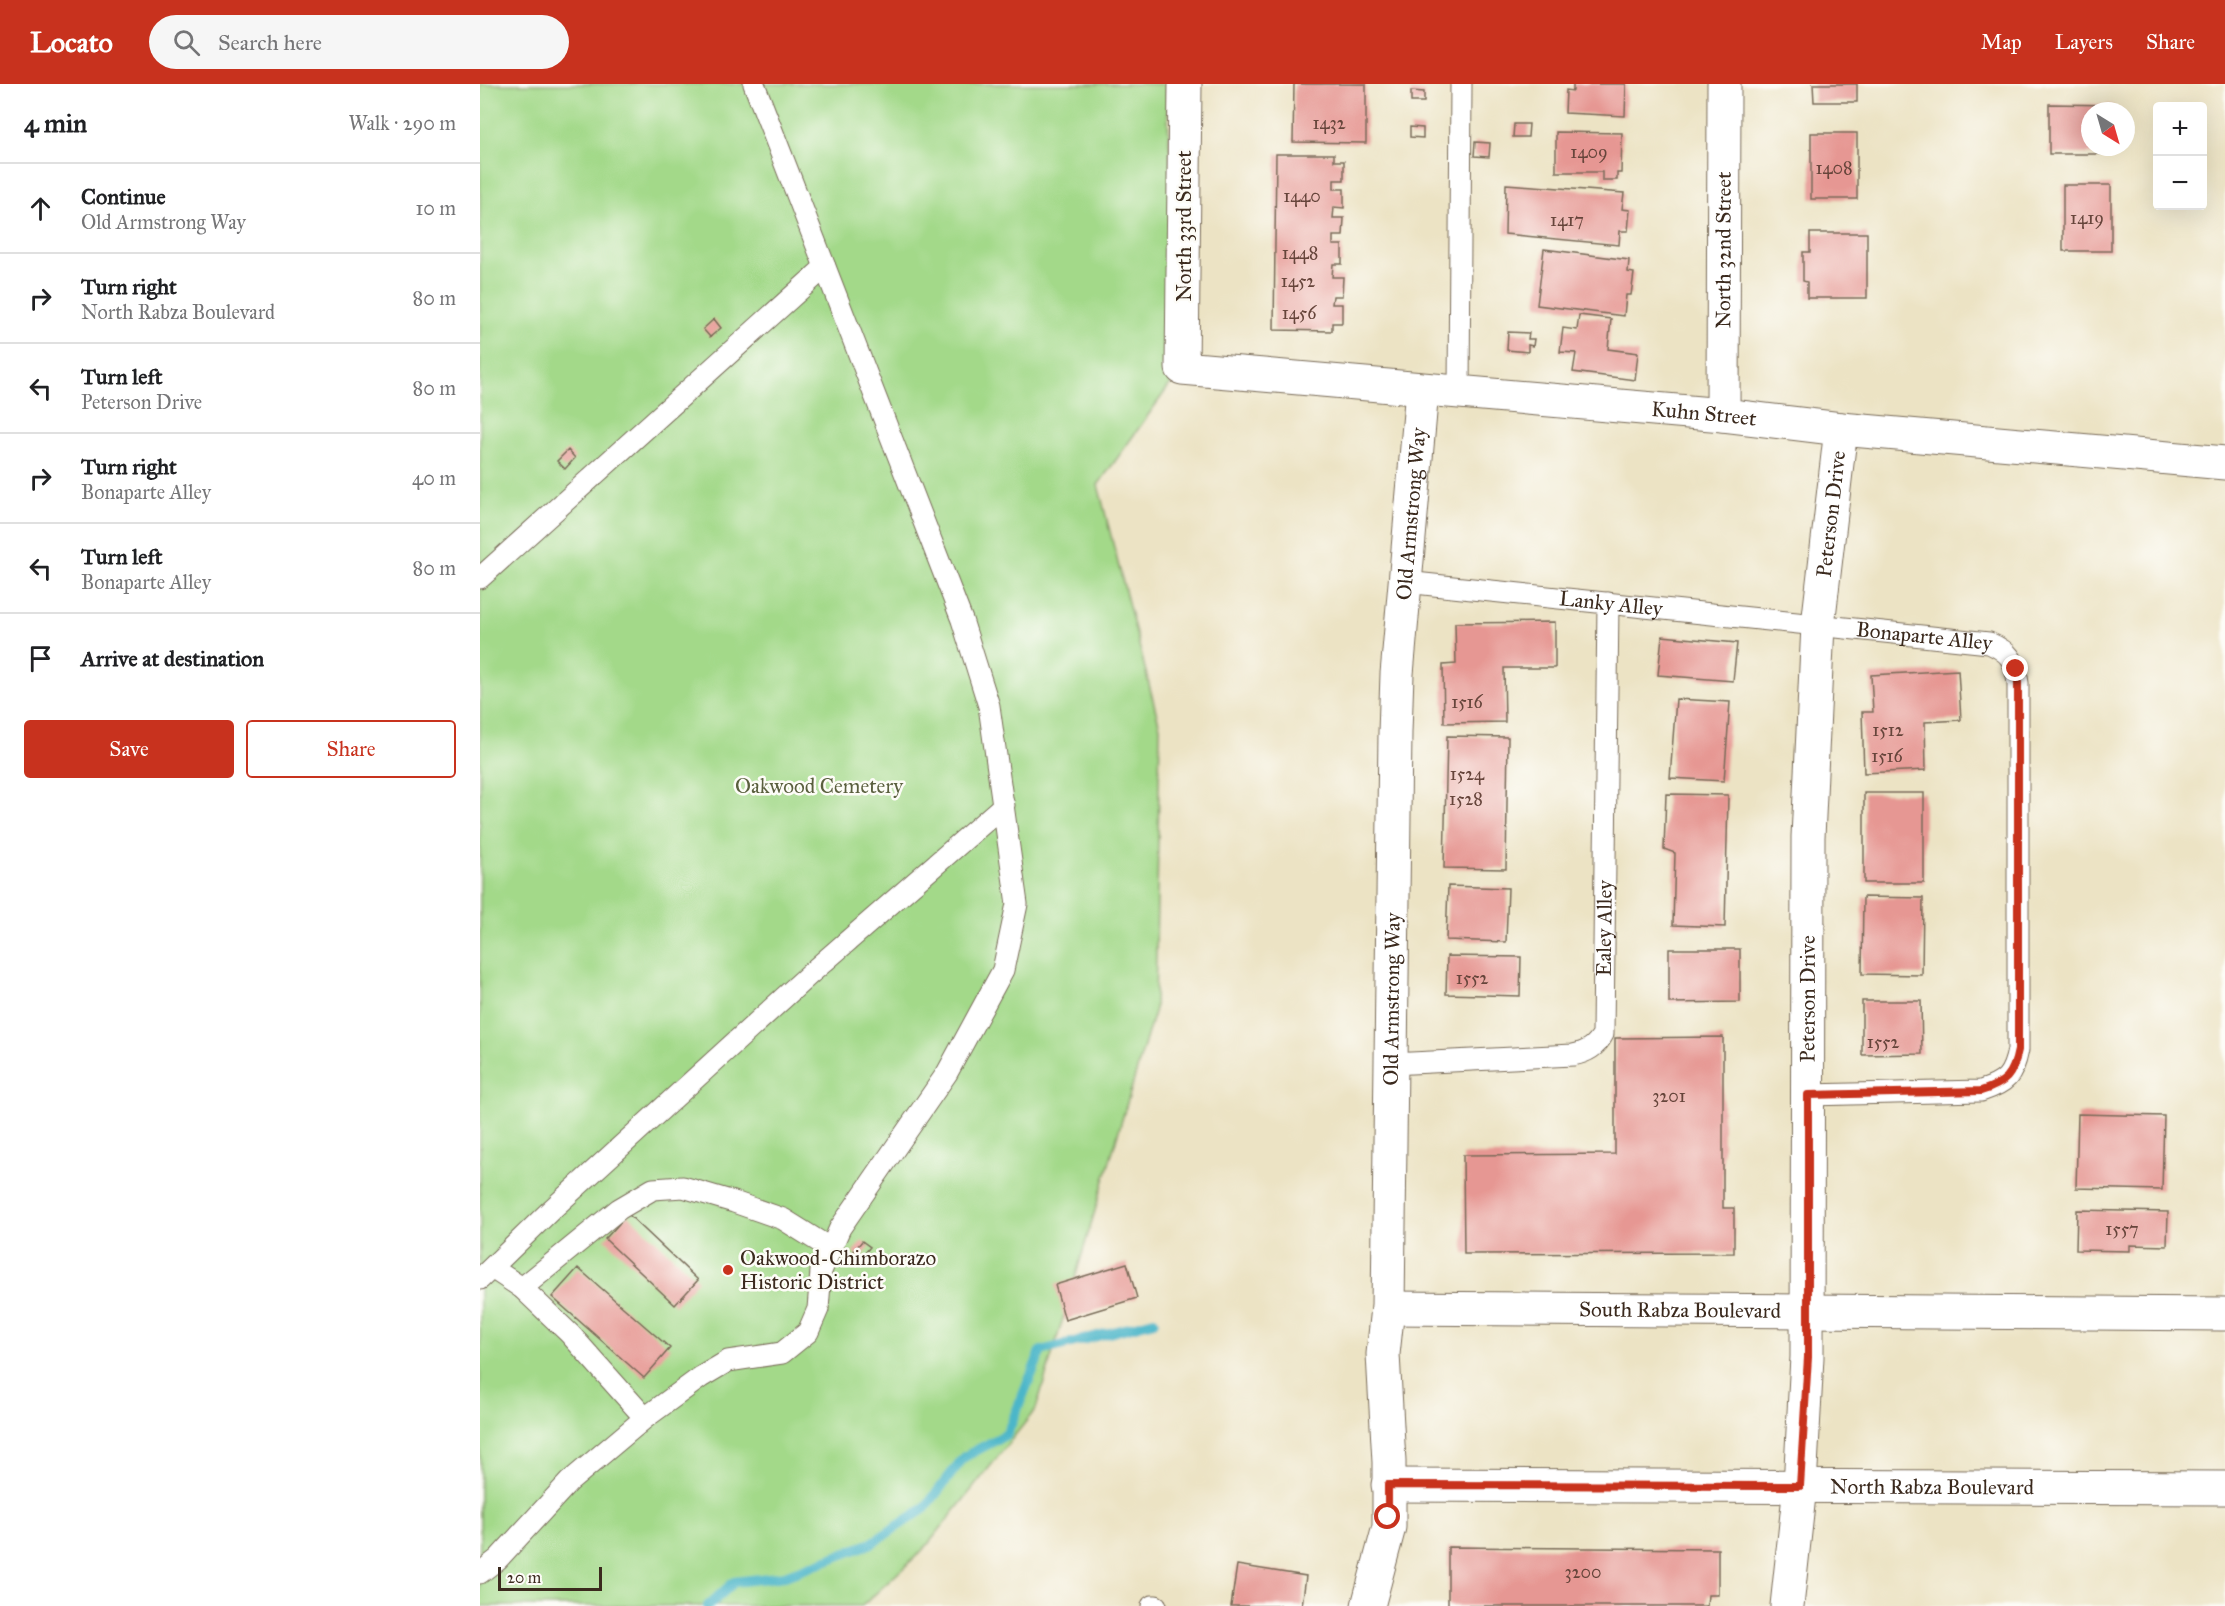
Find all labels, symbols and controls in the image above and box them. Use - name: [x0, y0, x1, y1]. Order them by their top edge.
- search box: [149, 15, 569, 69]
- text: Locato: [30, 25, 113, 60]
- icon: search: [170, 26, 203, 59]
- text: Search here: [218, 29, 322, 56]
- text: Map: [1981, 29, 2022, 55]
- text: Layers: [2055, 29, 2113, 55]
- text: Share: [2146, 29, 2195, 55]
- north arrow: [2081, 102, 2135, 156]
- map controls: [2153, 102, 2207, 210]
- button: +: [2153, 102, 2207, 156]
- text: 4 min: [24, 107, 87, 139]
- text: Walk · 290 m: [348, 111, 456, 135]
- house number: 1432: [1312, 112, 1346, 134]
- house number: 1409: [1570, 141, 1608, 163]
- street label: North 33rd Street: [1171, 150, 1197, 302]
- button: −: [2153, 156, 2207, 210]
- house number: 1408: [1815, 157, 1853, 179]
- street label: North 32nd Street: [1710, 171, 1737, 329]
- text: Continue: [81, 183, 166, 210]
- house number: 1440: [1283, 185, 1321, 207]
- icon: ahead: [24, 192, 57, 225]
- text: 10 m: [415, 196, 456, 220]
- house number: 1419: [2070, 207, 2104, 229]
- house number: 1417: [1550, 209, 1584, 231]
- text: Old Armstrong Way: [81, 210, 246, 234]
- house number: 1448: [1282, 242, 1318, 264]
- house number: 1452: [1281, 270, 1315, 292]
- text: Turn right: [81, 273, 177, 300]
- icon: right: [24, 282, 57, 315]
- text: 80 m: [413, 286, 456, 310]
- text: North Rabza Boulevard: [81, 300, 275, 324]
- house number: 1456: [1282, 302, 1317, 324]
- text: Turn left: [81, 363, 163, 390]
- icon: left: [24, 372, 57, 405]
- text: 80 m: [413, 376, 456, 400]
- text: Peterson Drive: [81, 390, 202, 414]
- street label: Kuhn Street: [1650, 396, 1759, 432]
- street label: Old Armstrong Way: [1391, 425, 1432, 601]
- street label: Peterson Drive: [1811, 449, 1851, 579]
- text: Turn right: [81, 453, 177, 480]
- icon: right: [24, 462, 57, 495]
- text: 40 m: [412, 466, 456, 490]
- text: Bonaparte Alley: [81, 480, 211, 504]
- text: Turn left: [81, 543, 163, 570]
- icon: left: [24, 552, 57, 585]
- text: 80 m: [413, 556, 456, 580]
- text: Bonaparte Alley: [81, 570, 211, 594]
- street label: Lanky Alley: [1558, 585, 1665, 622]
- street label: Bonaparte Alley: [1855, 616, 1995, 656]
- icon: arrive: [24, 642, 57, 675]
- text: Arrive at destination: [81, 645, 264, 672]
- route end: [2002, 655, 2028, 681]
- house number: 1516: [1451, 691, 1484, 713]
- house number: 1512: [1872, 719, 1904, 741]
- button: Save: [24, 720, 234, 778]
- button: Share: [246, 720, 456, 778]
- house number: 1516: [1871, 745, 1904, 767]
- house number: 1524: [1450, 763, 1485, 785]
- park label: Oakwood Cemetery: [735, 773, 904, 799]
- house number: 1528: [1449, 788, 1483, 810]
- street label: Ealey Alley: [1591, 879, 1618, 977]
- street label: Old Armstrong Way: [1378, 911, 1406, 1086]
- street label: Peterson Drive: [1795, 935, 1821, 1063]
- house number: 1552: [1456, 967, 1488, 989]
- house number: 1552: [1867, 1031, 1899, 1053]
- house number: 3201: [1652, 1085, 1686, 1107]
- house number: 1557: [2105, 1218, 2139, 1240]
- place label: Oakwood-Chimborazo Historic District: [740, 1245, 937, 1295]
- marker: Oakwood-Chimborazo Historic District: [721, 1263, 735, 1277]
- street label: South Rabza Boulevard: [1579, 1296, 1782, 1324]
- street label: North Rabza Boulevard: [1830, 1474, 2035, 1500]
- route start: [1374, 1503, 1400, 1529]
- house number: 3200: [1564, 1561, 1602, 1583]
- scale bar: [498, 1564, 602, 1592]
- text: 20 m: [507, 1568, 541, 1587]

